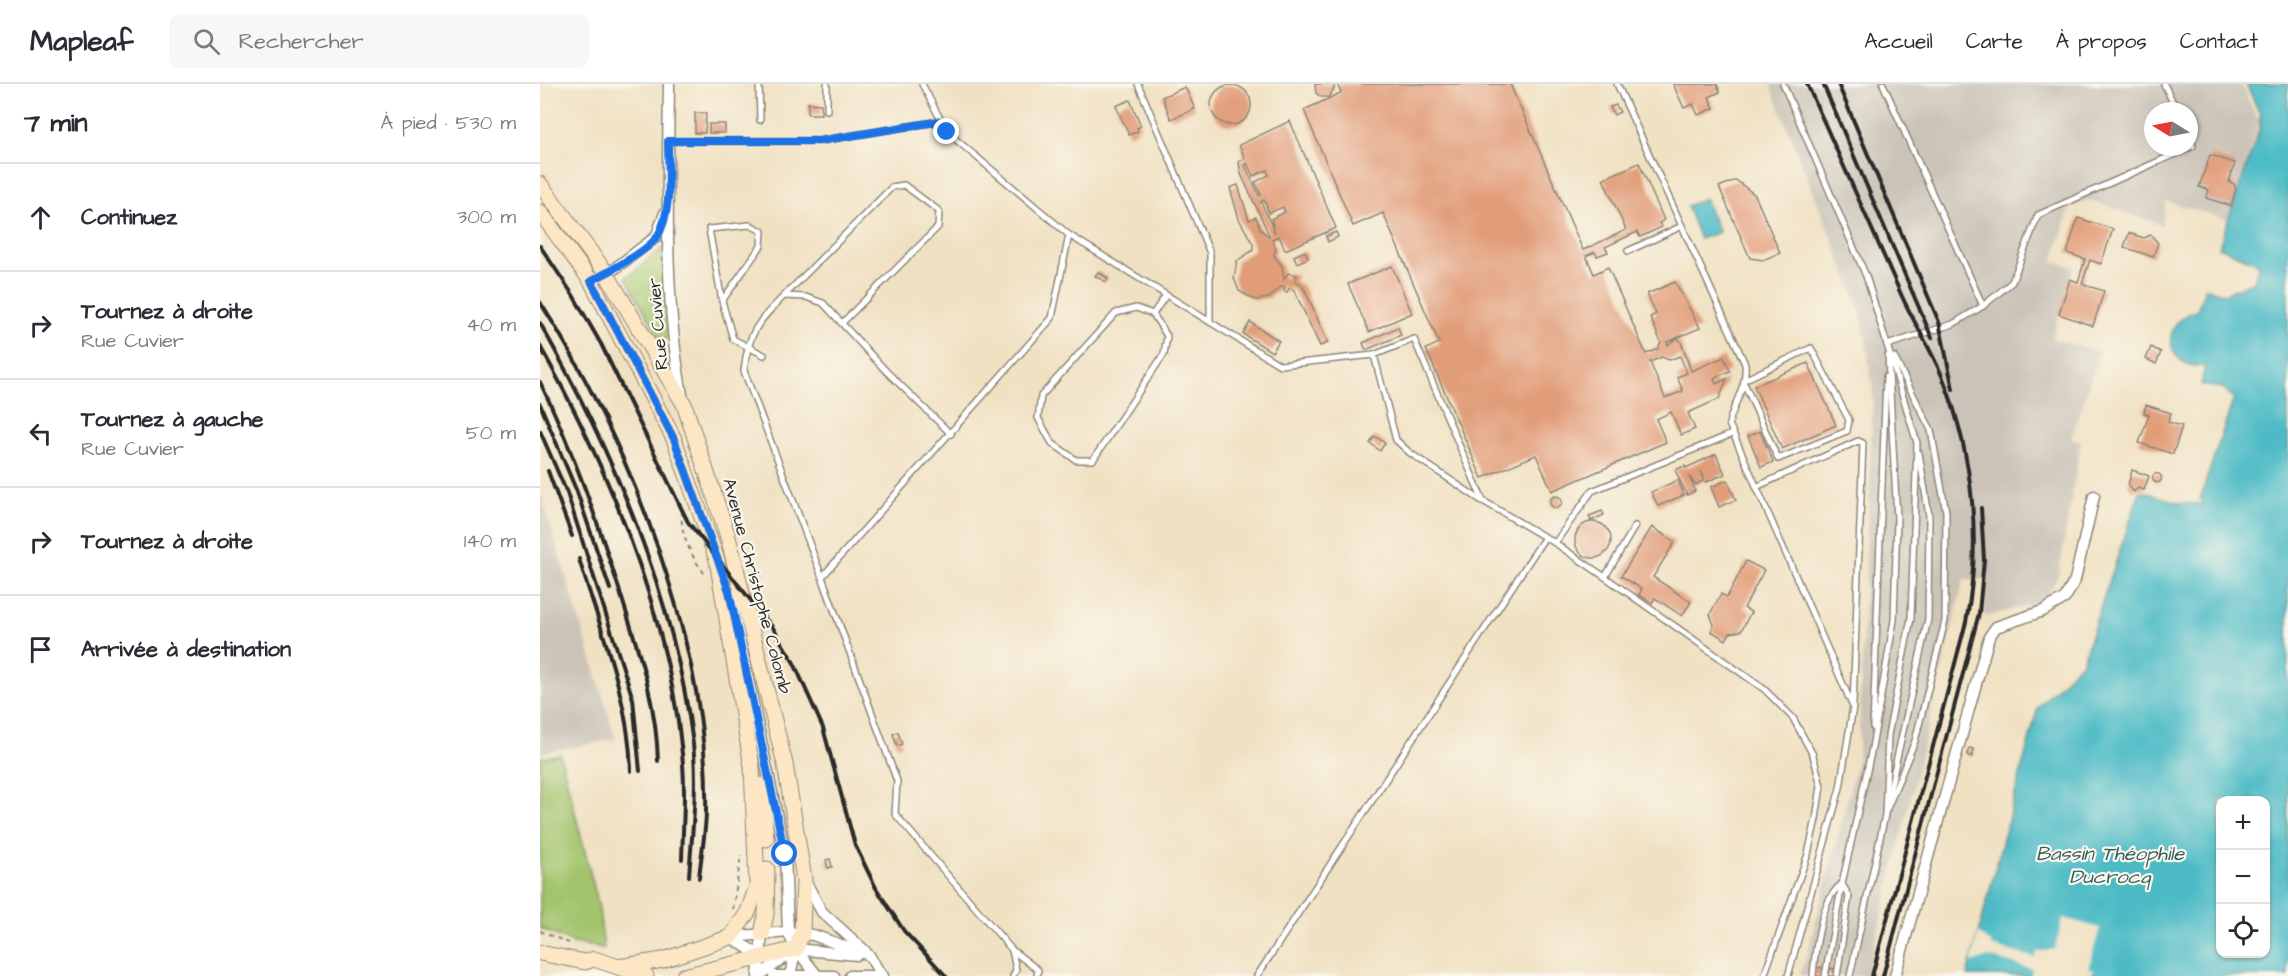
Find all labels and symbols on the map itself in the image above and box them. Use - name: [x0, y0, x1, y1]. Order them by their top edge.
- north arrow: [2144, 102, 2198, 156]
- route end: [933, 118, 959, 144]
- street label: Rue Cuvier: [642, 277, 674, 371]
- street label: Avenue Christophe Colomb: [716, 475, 798, 697]
- route start: [771, 840, 797, 866]
- water label: Bassin Théophile Ducrocq: [2036, 840, 2185, 891]

